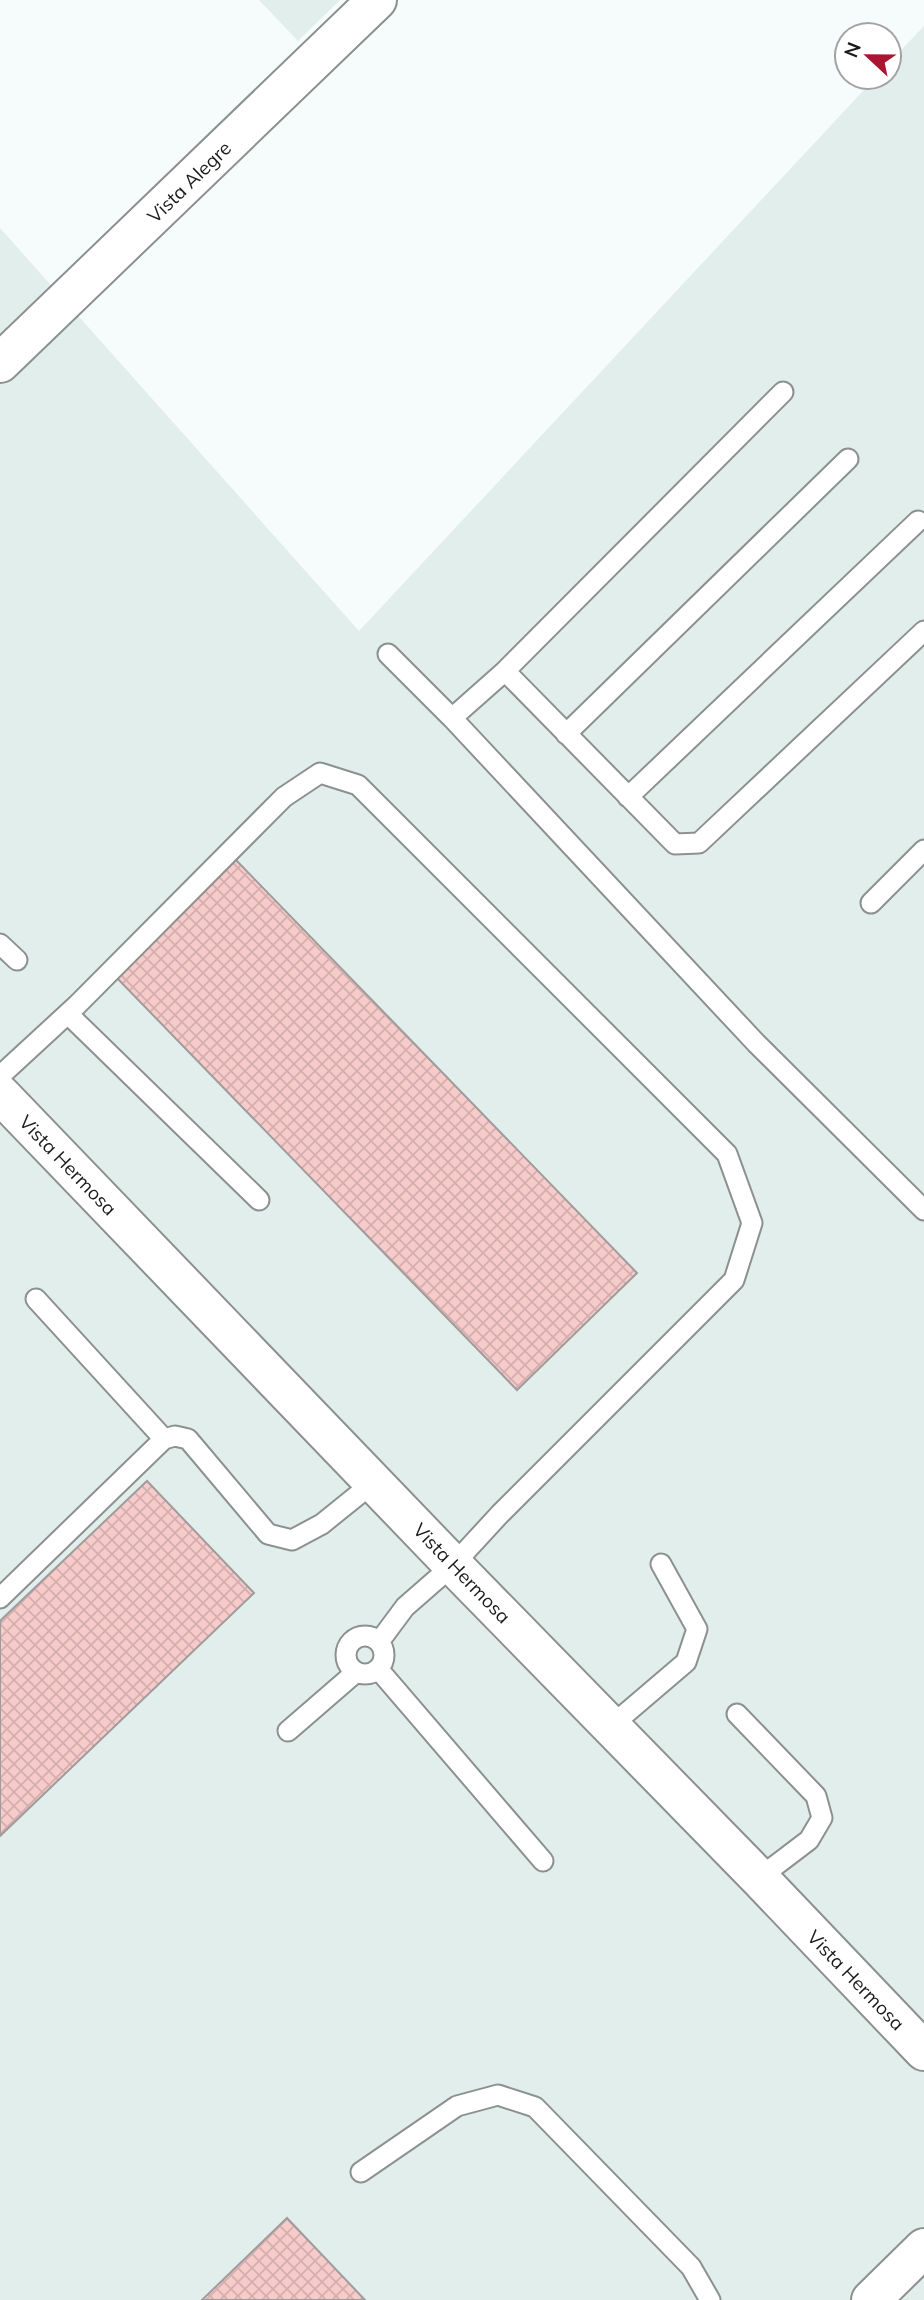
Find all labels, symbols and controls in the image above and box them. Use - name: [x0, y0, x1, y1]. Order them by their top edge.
- north arrow: [833, 21, 903, 91]
- text: N: [838, 38, 866, 61]
- street label: Vista Alegre: [142, 136, 236, 228]
- street label: Vista Hermosa: [14, 1110, 122, 1220]
- street label: Vista Hermosa: [408, 1518, 516, 1628]
- street label: Vista Hermosa: [802, 1925, 910, 2035]

